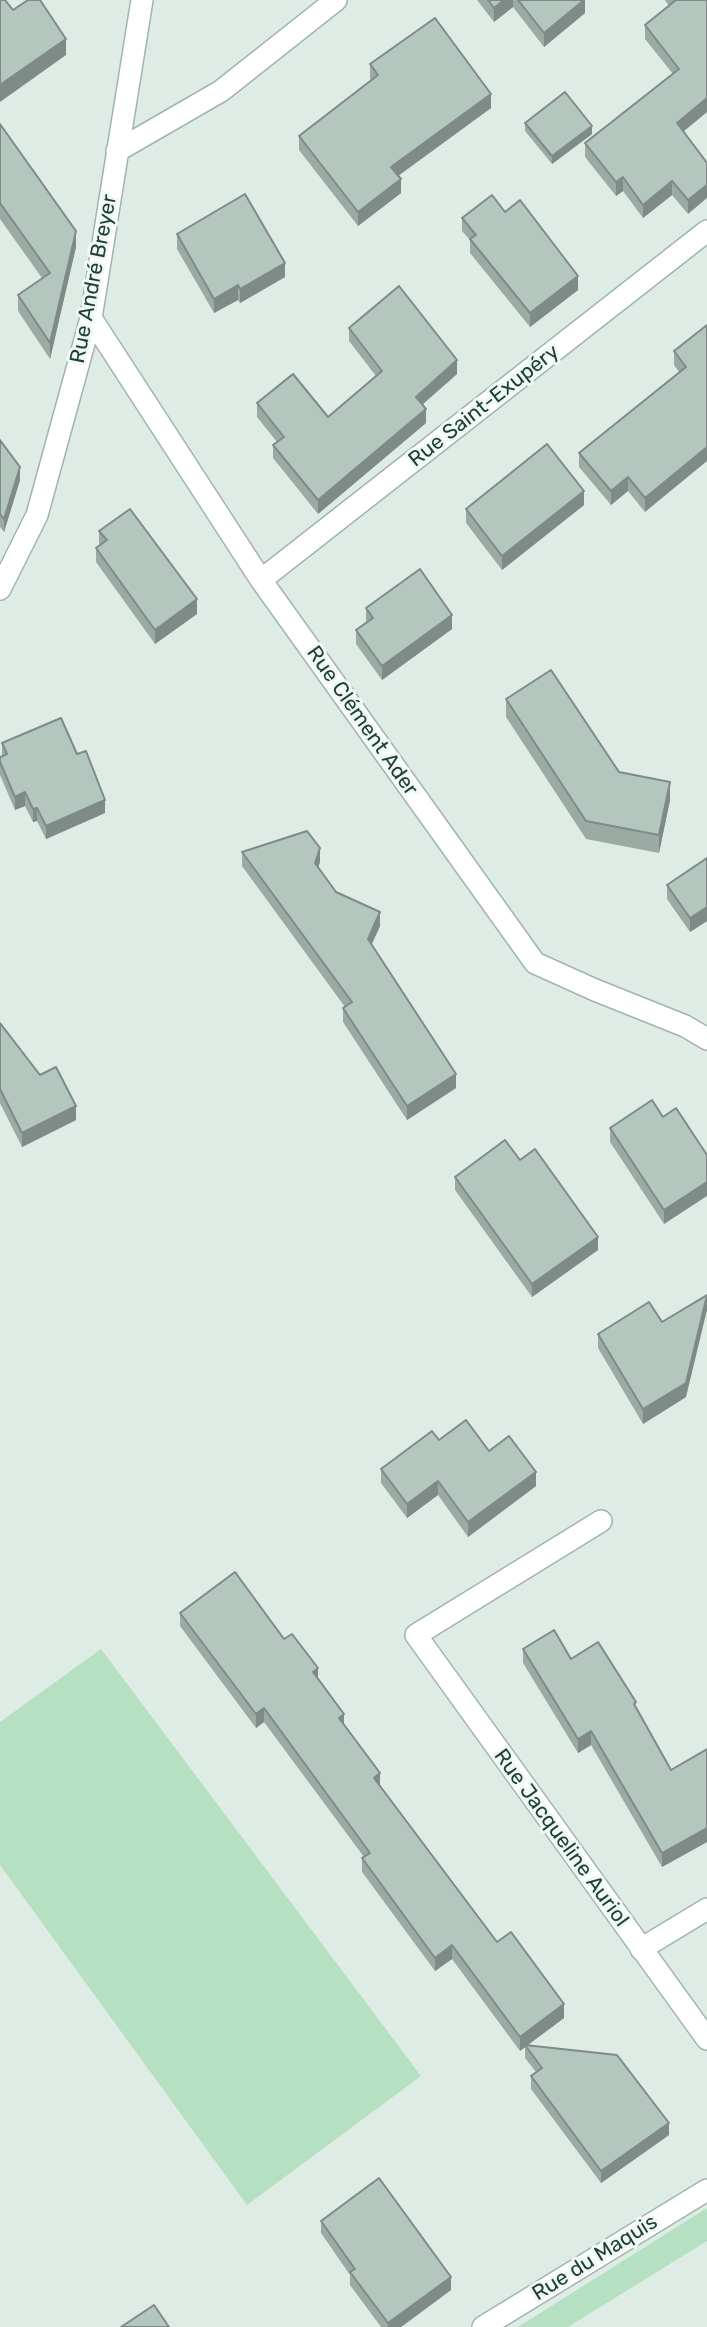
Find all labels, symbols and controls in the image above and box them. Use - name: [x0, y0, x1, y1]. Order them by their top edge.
- street label: Rue André Breyer: [65, 192, 123, 366]
- street label: Rue Saint-Exupéry: [404, 339, 564, 473]
- street label: Rue Clément Ader: [301, 641, 423, 801]
- street label: Rue Jacqueline Auriol: [488, 1744, 634, 1932]
- street label: Rue du Maquis: [528, 2209, 662, 2307]

